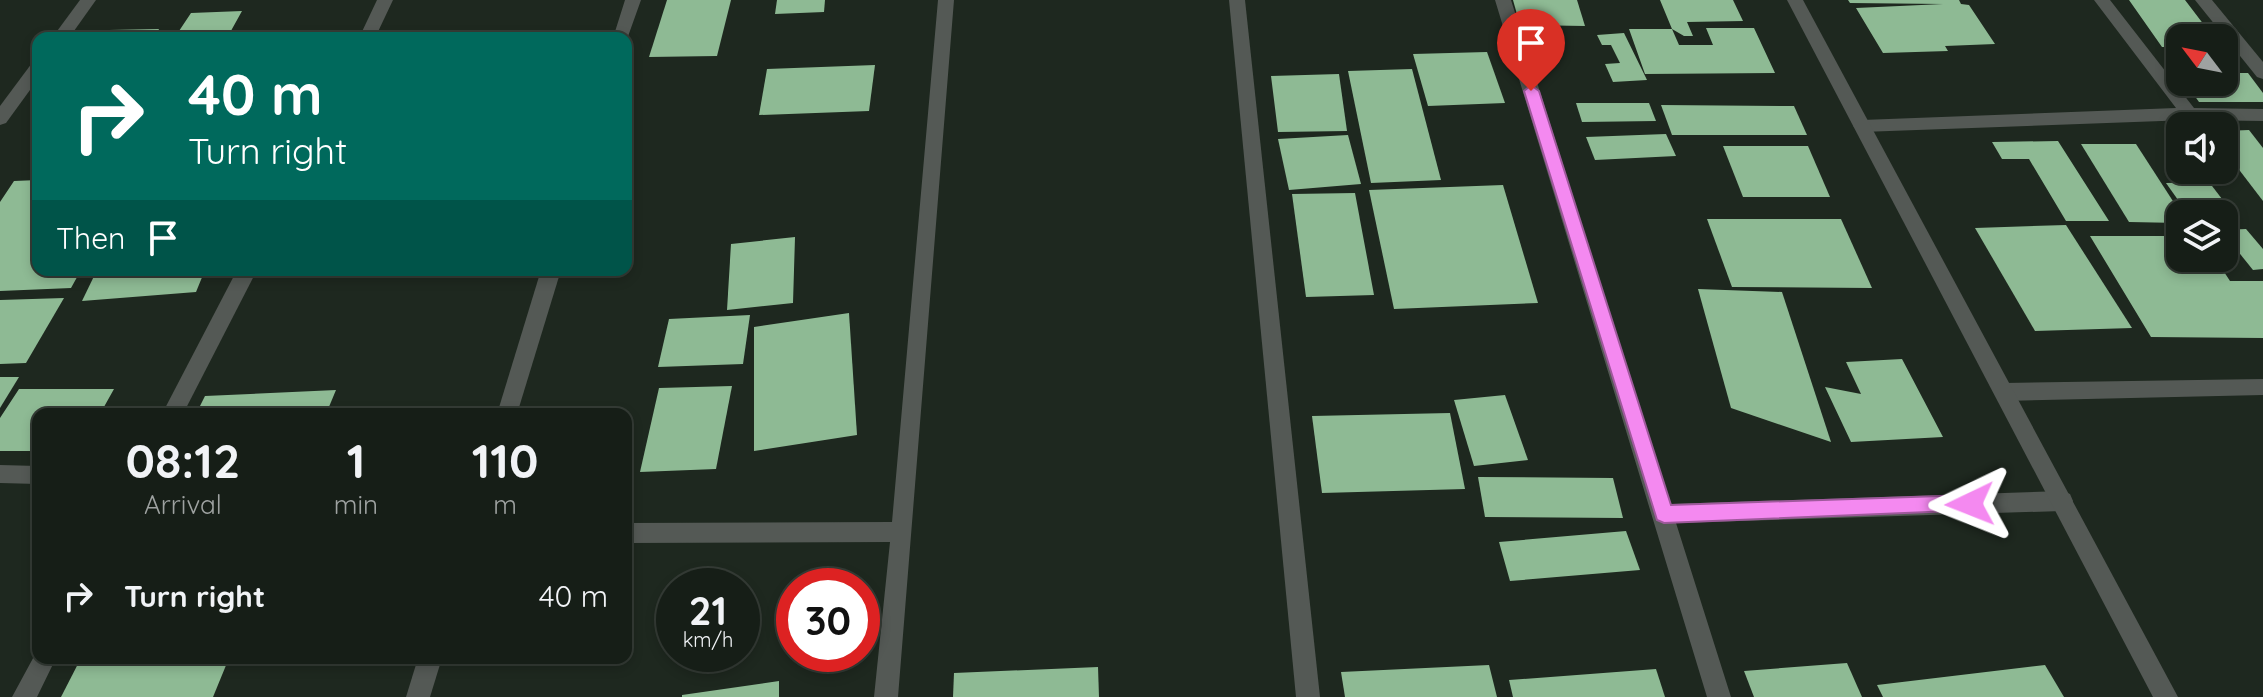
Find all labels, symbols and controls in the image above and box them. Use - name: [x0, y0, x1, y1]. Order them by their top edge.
- pin: [1497, 9, 1565, 91]
- icon: arrive: [1509, 21, 1553, 65]
- north arrow: [2166, 24, 2238, 96]
- map controls: [2166, 24, 2238, 272]
- text: 40 m: [188, 59, 323, 129]
- icon: right: [56, 64, 160, 168]
- button: sound: [2166, 112, 2238, 184]
- text: Turn right: [188, 128, 347, 173]
- button: layers: [2166, 200, 2238, 272]
- icon: arrive: [141, 216, 185, 260]
- text: Then: [56, 219, 125, 257]
- text: 08:12: [125, 430, 240, 490]
- text: 1: [347, 430, 365, 490]
- text: 110: [472, 430, 538, 490]
- position arrow: [1928, 462, 2012, 546]
- text: Arrival: [144, 488, 222, 521]
- text: min: [334, 488, 378, 521]
- text: m: [493, 488, 517, 521]
- speed limit sign: 30: [776, 568, 880, 672]
- icon: right: [56, 574, 100, 618]
- text: Turn right: [124, 577, 265, 615]
- text: 40 m: [539, 577, 608, 615]
- text: 21: [689, 585, 727, 635]
- text: km/h: [683, 627, 733, 652]

